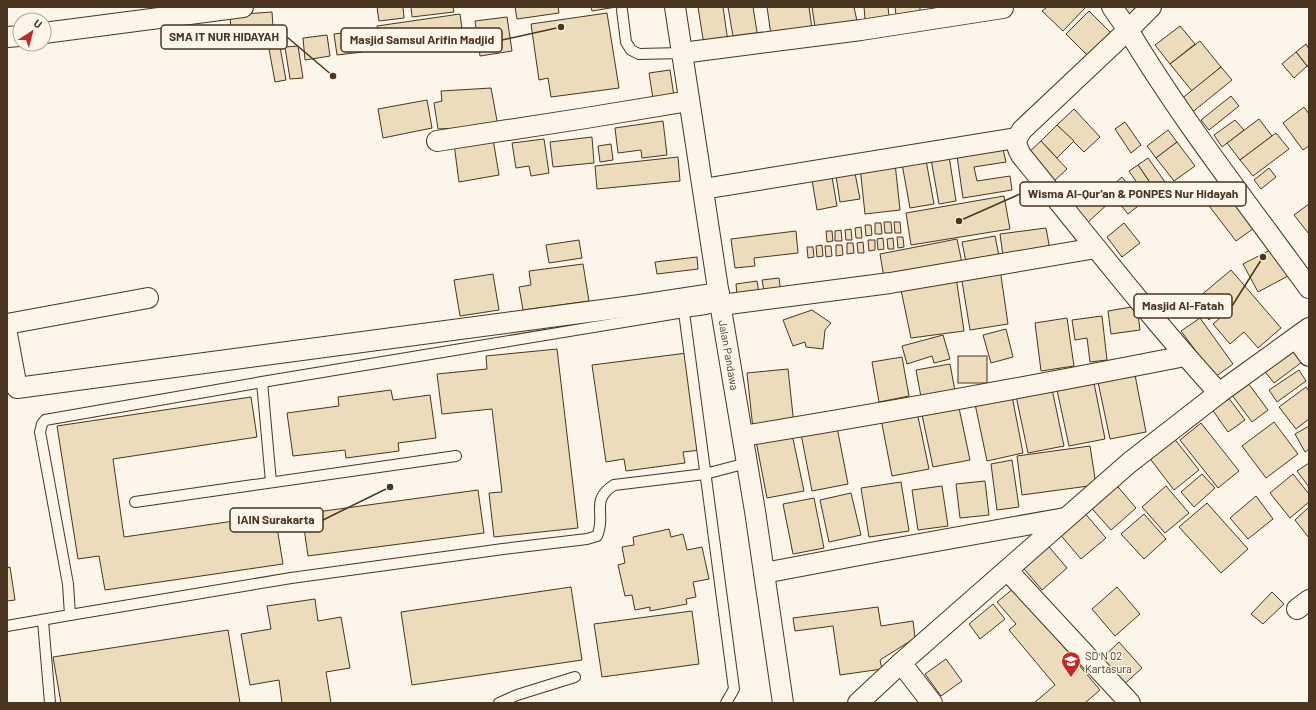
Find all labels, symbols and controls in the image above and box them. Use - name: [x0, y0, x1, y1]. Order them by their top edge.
- north arrow: [12, 12, 52, 52]
- text: U: [32, 16, 45, 31]
- callout: SMA IT NUR HIDAYAH: [161, 25, 287, 49]
- callout: Masjid Samsul Arifin Madjid: [341, 28, 502, 52]
- text: SMA IT NUR HIDAYAH: [169, 29, 279, 43]
- text: Masjid Samsul Arifin Madjid: [350, 32, 494, 46]
- callout: Wisma Al-Qur'an & PONPES Nur Hidayah: [1020, 182, 1246, 206]
- text: Wisma Al-Qur'an & PONPES Nur Hidayah: [1028, 186, 1238, 200]
- callout: Masjid Al-Fatah: [1134, 294, 1232, 318]
- text: Masjid Al-Fatah: [1142, 298, 1224, 312]
- street label: Jalan Pandawa: [716, 319, 742, 391]
- callout: IAIN Surakarta: [230, 508, 323, 532]
- text: IAIN Surakarta: [237, 512, 315, 526]
- place label: SD N 02 Kartasura: [1085, 649, 1132, 675]
- school or university icon: SD N 02 Kartasura: [1060, 650, 1082, 678]

